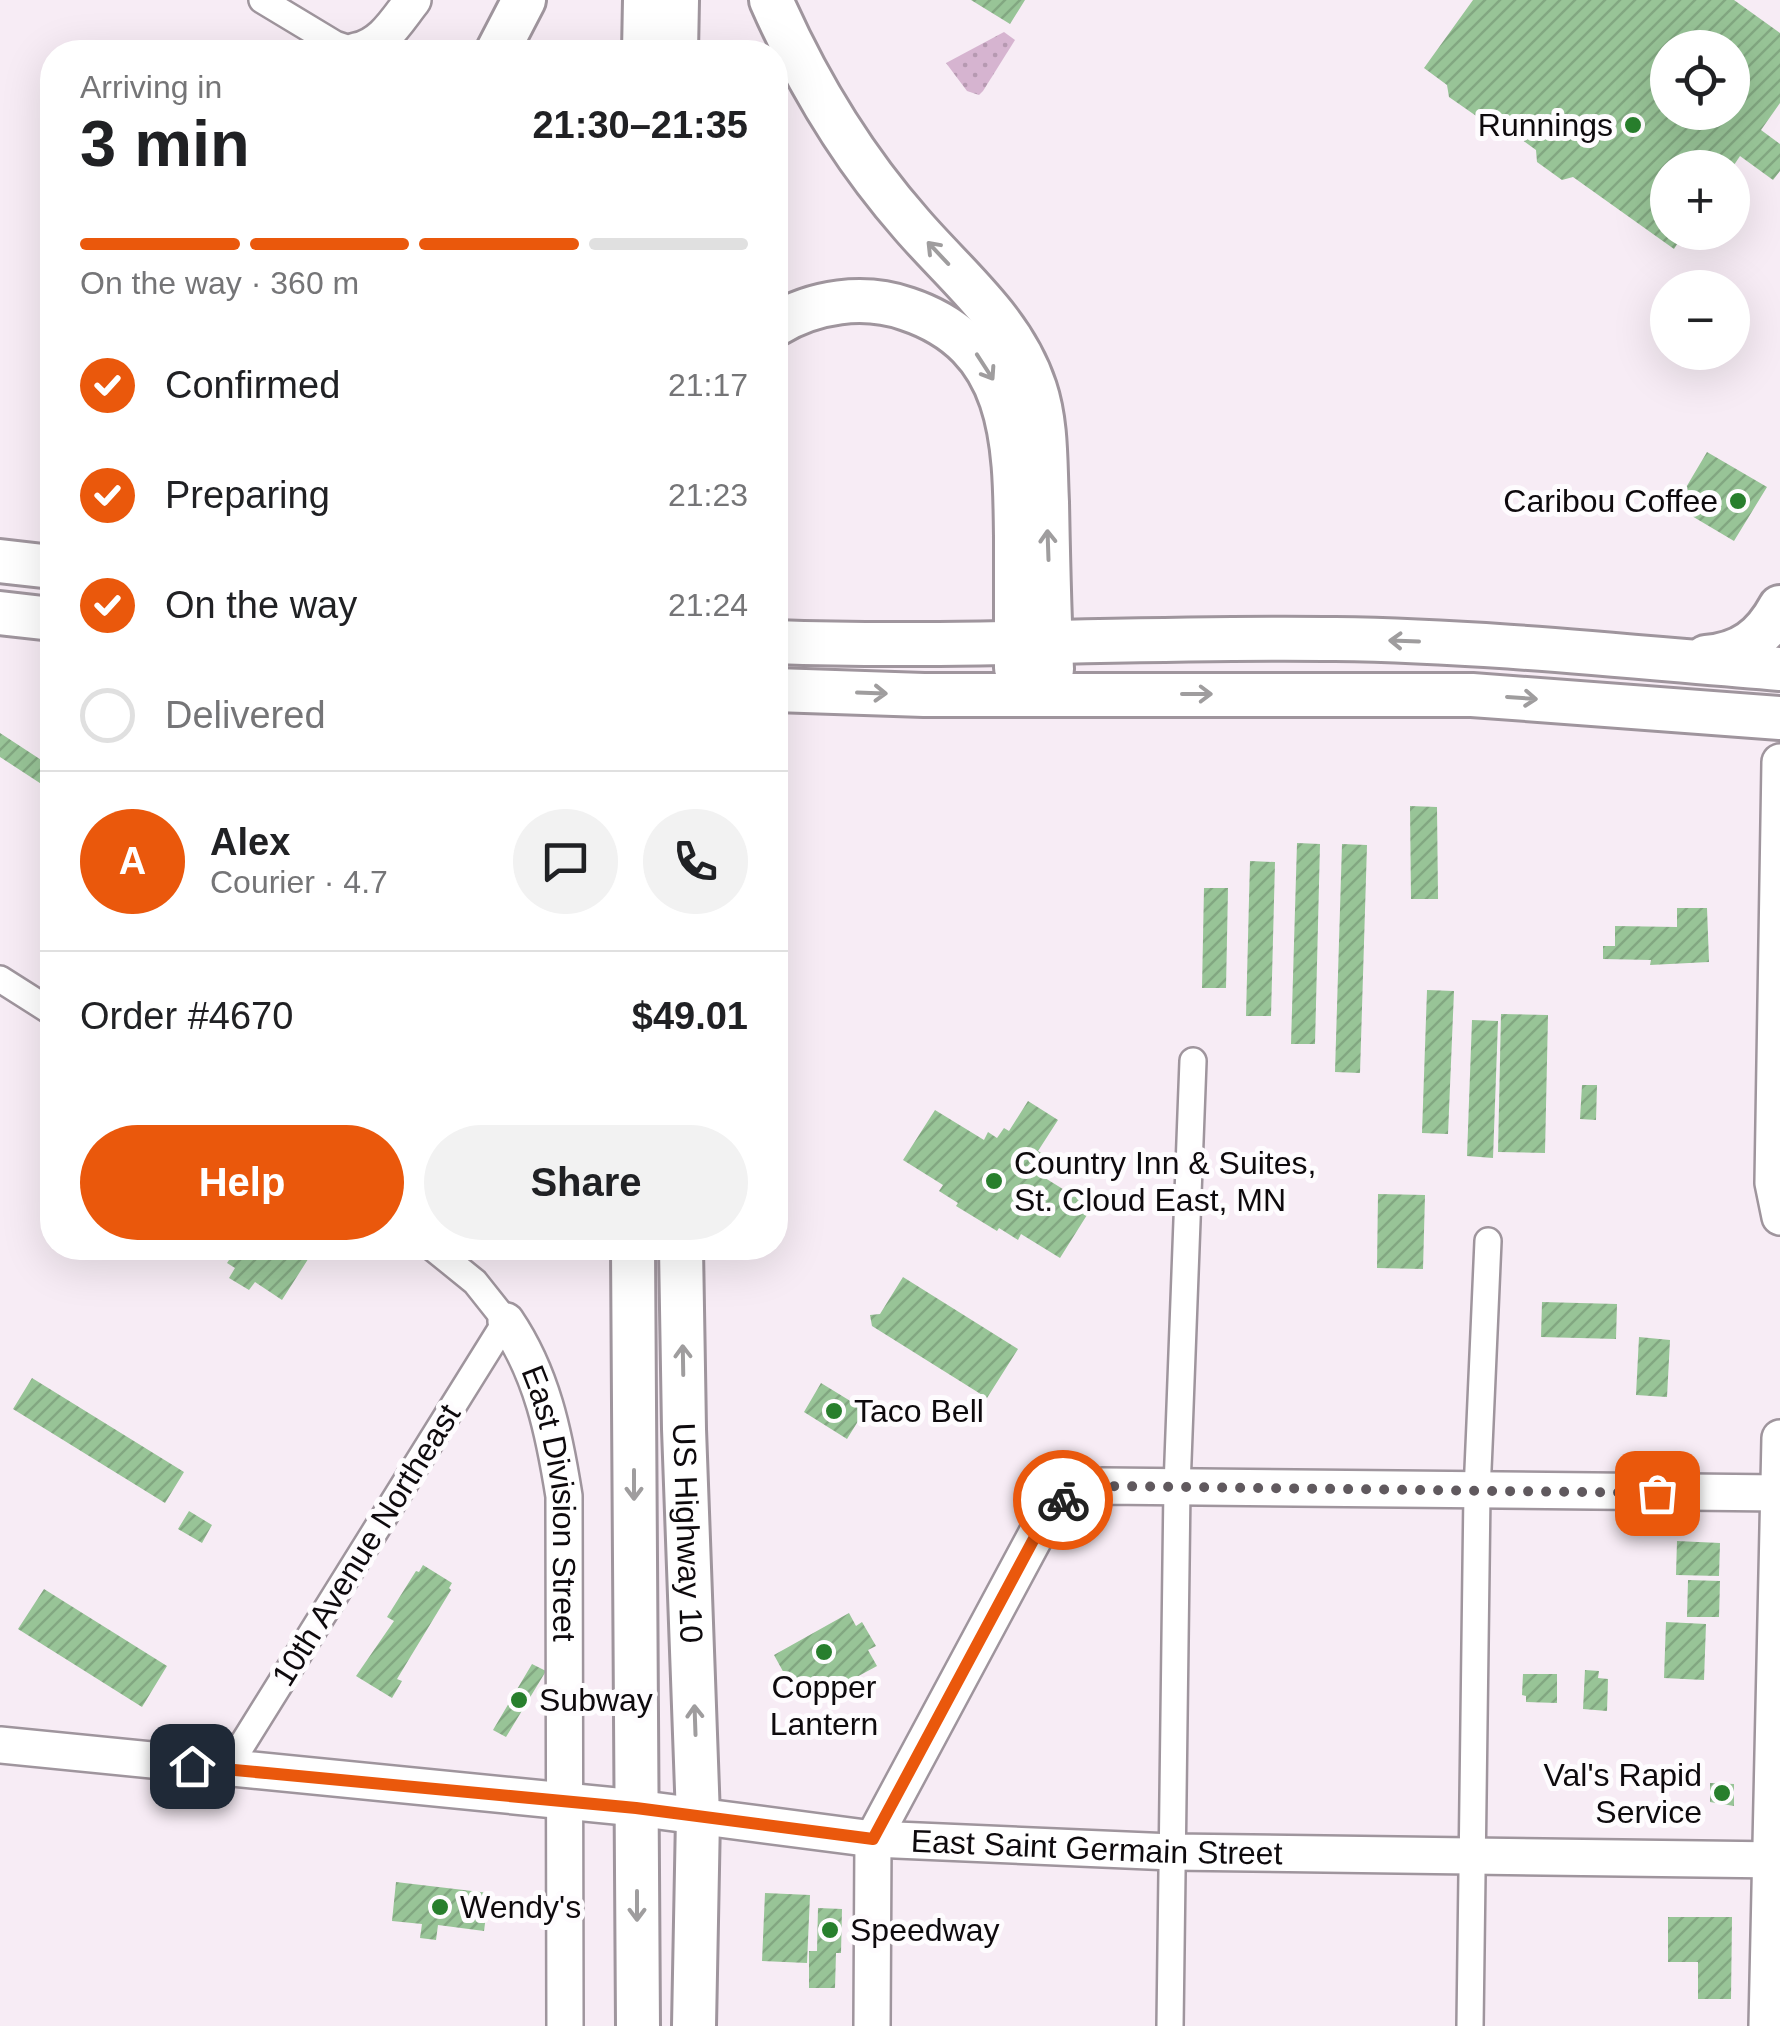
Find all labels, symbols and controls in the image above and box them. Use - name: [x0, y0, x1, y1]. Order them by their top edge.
- map controls: [1650, 30, 1750, 370]
- button: locate: [1650, 30, 1750, 130]
- text: Arriving in: [80, 69, 222, 105]
- text: 21:30–21:35: [532, 104, 748, 146]
- text: 3 min: [80, 107, 250, 180]
- place label: Runnings: [1478, 107, 1613, 143]
- marker: Runnings: [1622, 114, 1644, 136]
- button: +: [1650, 150, 1750, 250]
- one-way arrow: [926, 242, 950, 266]
- text: On the way · 360 m: [80, 265, 359, 301]
- button: −: [1650, 270, 1750, 370]
- one-way arrow: [975, 353, 996, 381]
- icon: check: [80, 358, 135, 413]
- text: Confirmed: [165, 364, 340, 406]
- text: 21:17: [668, 367, 748, 403]
- icon: check: [80, 468, 135, 523]
- text: Preparing: [165, 474, 330, 516]
- text: 21:23: [668, 477, 748, 513]
- place label: Caribou Coffee: [1503, 483, 1718, 519]
- marker: Caribou Coffee: [1727, 490, 1749, 512]
- one-way arrow: [1038, 529, 1057, 561]
- icon: check: [80, 578, 135, 633]
- text: On the way: [165, 584, 357, 626]
- text: 21:24: [668, 587, 748, 623]
- one-way arrow: [1388, 631, 1420, 650]
- one-way arrow: [856, 684, 888, 703]
- one-way arrow: [1181, 685, 1213, 704]
- one-way arrow: [1506, 689, 1538, 708]
- text: Delivered: [165, 694, 326, 736]
- button: chat: [513, 809, 618, 914]
- button: phone: [643, 809, 748, 914]
- text: Alex: [210, 821, 290, 863]
- text: A: [119, 840, 146, 882]
- text: Courier · 4.7: [210, 864, 388, 900]
- text: Order #4670: [80, 995, 293, 1037]
- text: $49.01: [632, 995, 748, 1037]
- button: Help: [80, 1125, 404, 1240]
- button: Share: [424, 1125, 748, 1240]
- place label: Country Inn & Suites, St. Cloud East, MN: [1014, 1145, 1316, 1218]
- marker: Country Inn & Suites, St. Cloud East, MN: [983, 1170, 1005, 1192]
- one-way arrow: [674, 1345, 692, 1378]
- street label: East Division Street: [515, 1360, 582, 1642]
- place label: Taco Bell: [854, 1393, 984, 1429]
- street label: 10th Avenue Northeast: [265, 1398, 467, 1692]
- marker: Taco Bell: [823, 1400, 845, 1422]
- street label: US Highway 10: [666, 1422, 710, 1644]
- courier: [1013, 1450, 1113, 1550]
- pin: [1615, 1451, 1700, 1536]
- icon: bag: [1630, 1466, 1685, 1521]
- one-way arrow: [624, 1468, 644, 1500]
- icon: bike: [1036, 1473, 1091, 1528]
- marker: Copper Lantern: [813, 1641, 835, 1663]
- place label: Copper Lantern: [770, 1669, 878, 1742]
- place label: Subway: [539, 1682, 653, 1718]
- marker: Subway: [508, 1689, 530, 1711]
- one-way arrow: [685, 1704, 704, 1736]
- pin: [150, 1724, 235, 1809]
- icon: home: [165, 1739, 220, 1794]
- place label: Val's Rapid Service: [1544, 1757, 1702, 1830]
- marker: Val's Rapid Service: [1711, 1782, 1733, 1804]
- street label: East Saint Germain Street: [910, 1823, 1283, 1871]
- one-way arrow: [628, 1888, 646, 1921]
- place label: Wendy's: [460, 1889, 581, 1925]
- marker: Wendy's: [429, 1896, 451, 1918]
- place label: Speedway: [850, 1912, 999, 1948]
- marker: Speedway: [819, 1919, 841, 1941]

